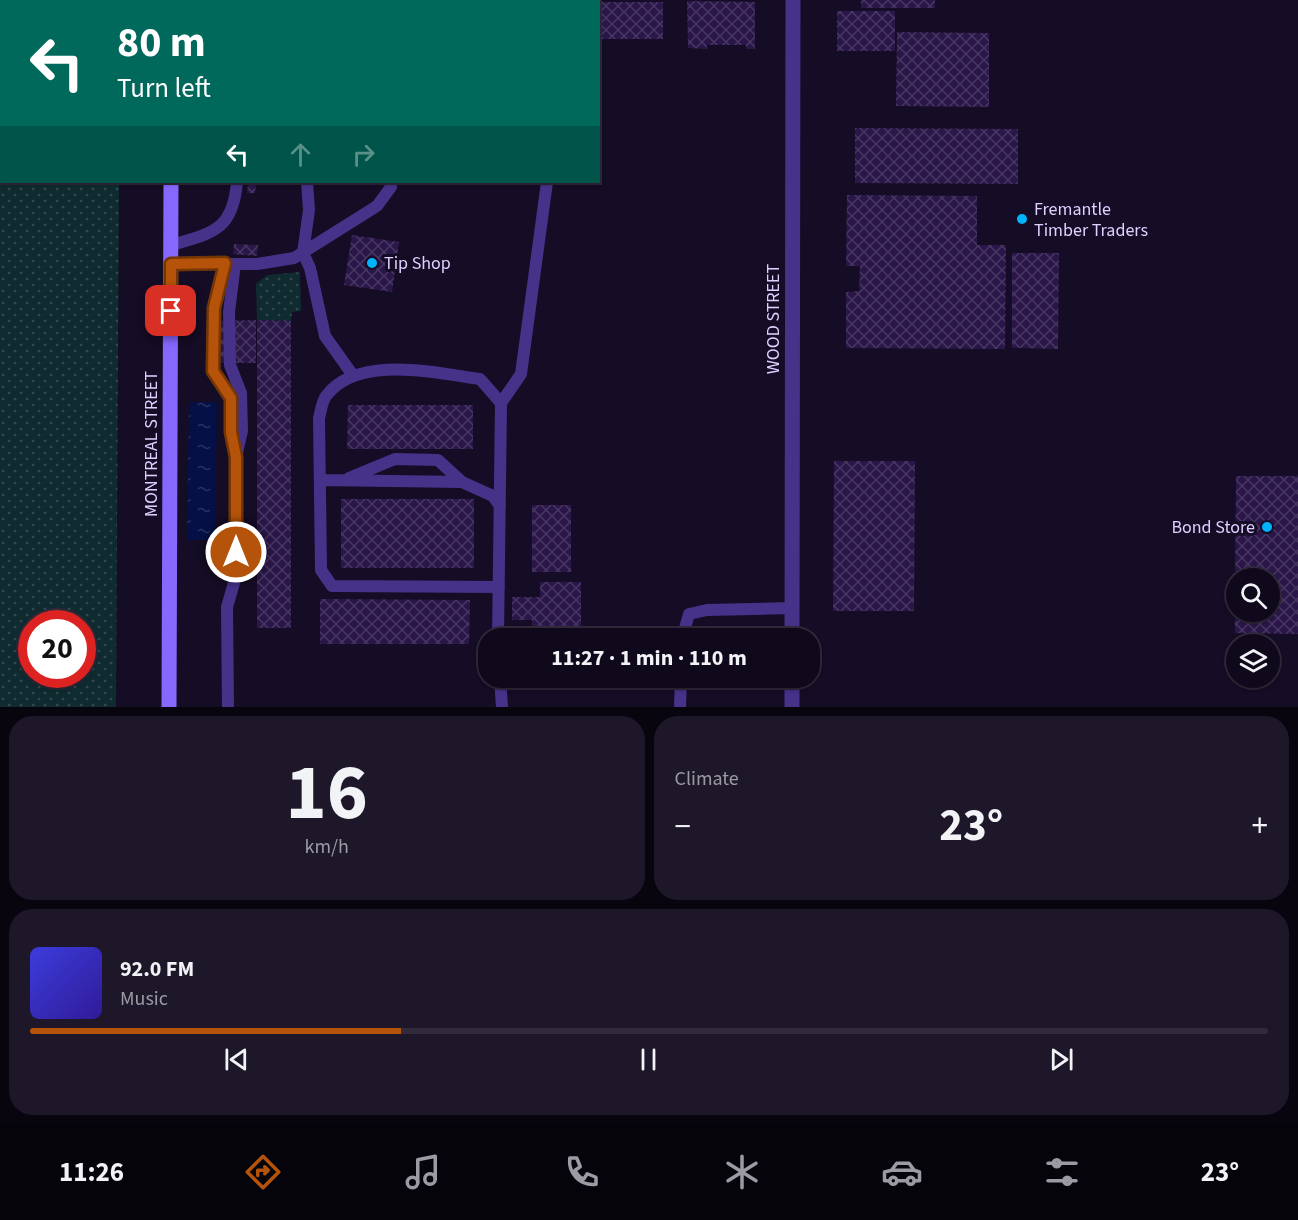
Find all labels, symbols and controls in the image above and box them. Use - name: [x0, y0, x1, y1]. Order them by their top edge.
- text: 80 m: [117, 13, 206, 73]
- icon: left: [18, 24, 96, 102]
- text: Turn left: [117, 69, 211, 108]
- icon: left: [221, 138, 254, 171]
- icon: ahead: [284, 138, 317, 171]
- icon: right: [347, 138, 380, 171]
- place label: Fremantle Timber Traders: [1034, 197, 1148, 243]
- marker: Fremantle Timber Traders: [1015, 212, 1029, 226]
- place label: Tip Shop: [384, 251, 451, 276]
- marker: Tip Shop: [365, 256, 379, 270]
- street label: WOOD STREET: [761, 263, 786, 374]
- pin: [145, 285, 196, 336]
- icon: arrive: [154, 294, 187, 327]
- street label: MONTREAL STREET: [139, 371, 164, 517]
- place label: Bond Store: [1171, 515, 1255, 540]
- position arrow: [204, 520, 268, 584]
- marker: Bond Store: [1260, 520, 1274, 534]
- map controls: [1226, 568, 1280, 688]
- button: search: [1226, 568, 1280, 622]
- speed limit sign: 20: [18, 610, 96, 688]
- button: layers: [1226, 634, 1280, 688]
- text: 11:27 · 1 min · 110 m: [551, 642, 747, 674]
- text: 16: [286, 738, 368, 849]
- text: Climate: [675, 765, 739, 793]
- text: 23°: [939, 794, 1003, 858]
- text: −: [675, 803, 691, 850]
- text: +: [1252, 803, 1268, 850]
- text: km/h: [305, 833, 349, 861]
- text: 92.0 FM: [120, 953, 194, 985]
- text: Music: [120, 985, 168, 1013]
- icon: previous: [220, 1043, 253, 1076]
- icon: pause: [632, 1043, 665, 1076]
- icon: next: [1045, 1043, 1078, 1076]
- icon: directions: [242, 1151, 284, 1193]
- icon: music: [402, 1151, 444, 1193]
- icon: phone: [561, 1151, 603, 1193]
- icon: climate: [721, 1151, 763, 1193]
- icon: car: [881, 1151, 923, 1193]
- icon: filters: [1041, 1151, 1083, 1193]
- text: 11:26: [59, 1153, 124, 1192]
- text: 23°: [1201, 1153, 1239, 1192]

